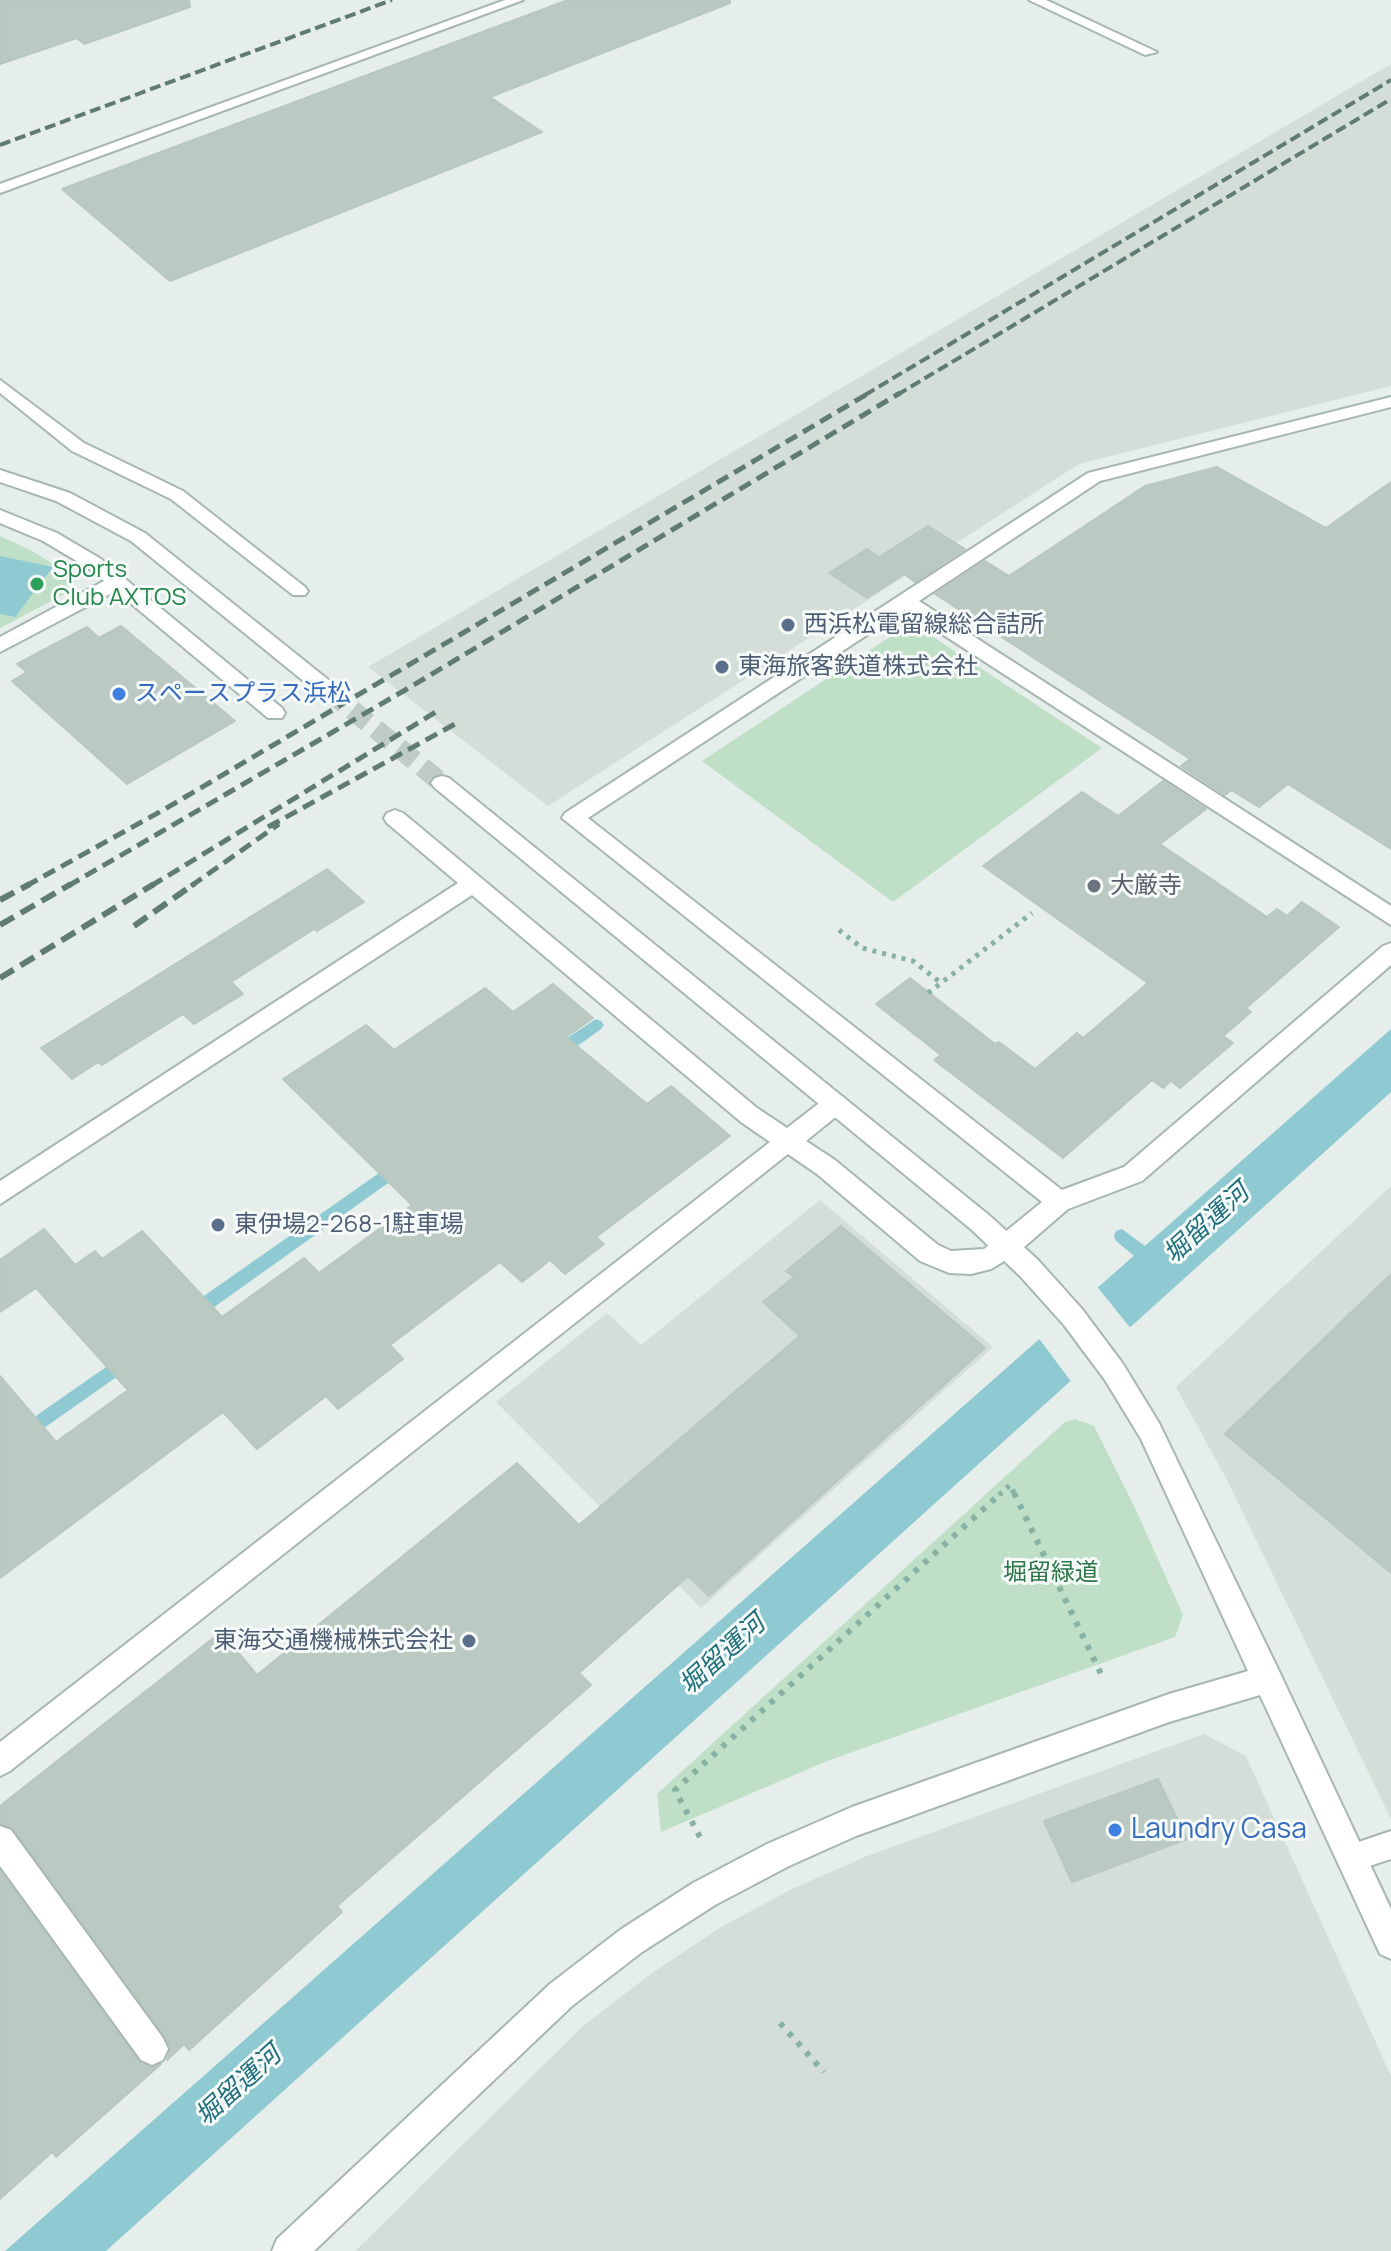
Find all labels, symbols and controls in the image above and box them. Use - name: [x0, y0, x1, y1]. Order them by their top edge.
- place label: Sports Club AXTOS: [53, 556, 186, 612]
- marker: Sports Club AXTOS: [28, 575, 46, 593]
- place label: 西浜松電留線総合詰所: [804, 611, 1044, 639]
- marker: 西浜松電留線総合詰所: [779, 616, 797, 634]
- place label: 東海旅客鉄道株式会社: [738, 653, 978, 681]
- marker: 東海旅客鉄道株式会社: [713, 658, 731, 676]
- place label: スペースプラス浜松: [135, 680, 351, 708]
- marker: スペースプラス浜松: [110, 685, 128, 703]
- place label: 大厳寺: [1110, 872, 1182, 900]
- marker: 大厳寺: [1085, 877, 1103, 895]
- water label: 堀留運河: [1158, 1178, 1256, 1270]
- place label: 東伊場2-268-1駐車場: [234, 1211, 464, 1239]
- marker: 東伊場2-268-1駐車場: [209, 1216, 227, 1234]
- park label: 堀留緑道: [1003, 1559, 1099, 1587]
- water label: 堀留運河: [674, 1609, 772, 1701]
- place label: 東海交通機械株式会社: [213, 1627, 453, 1655]
- marker: 東海交通機械株式会社: [460, 1632, 478, 1650]
- place label: Laundry Casa: [1131, 1813, 1307, 1847]
- marker: Laundry Casa: [1106, 1821, 1124, 1839]
- water label: 堀留運河: [190, 2040, 288, 2132]

